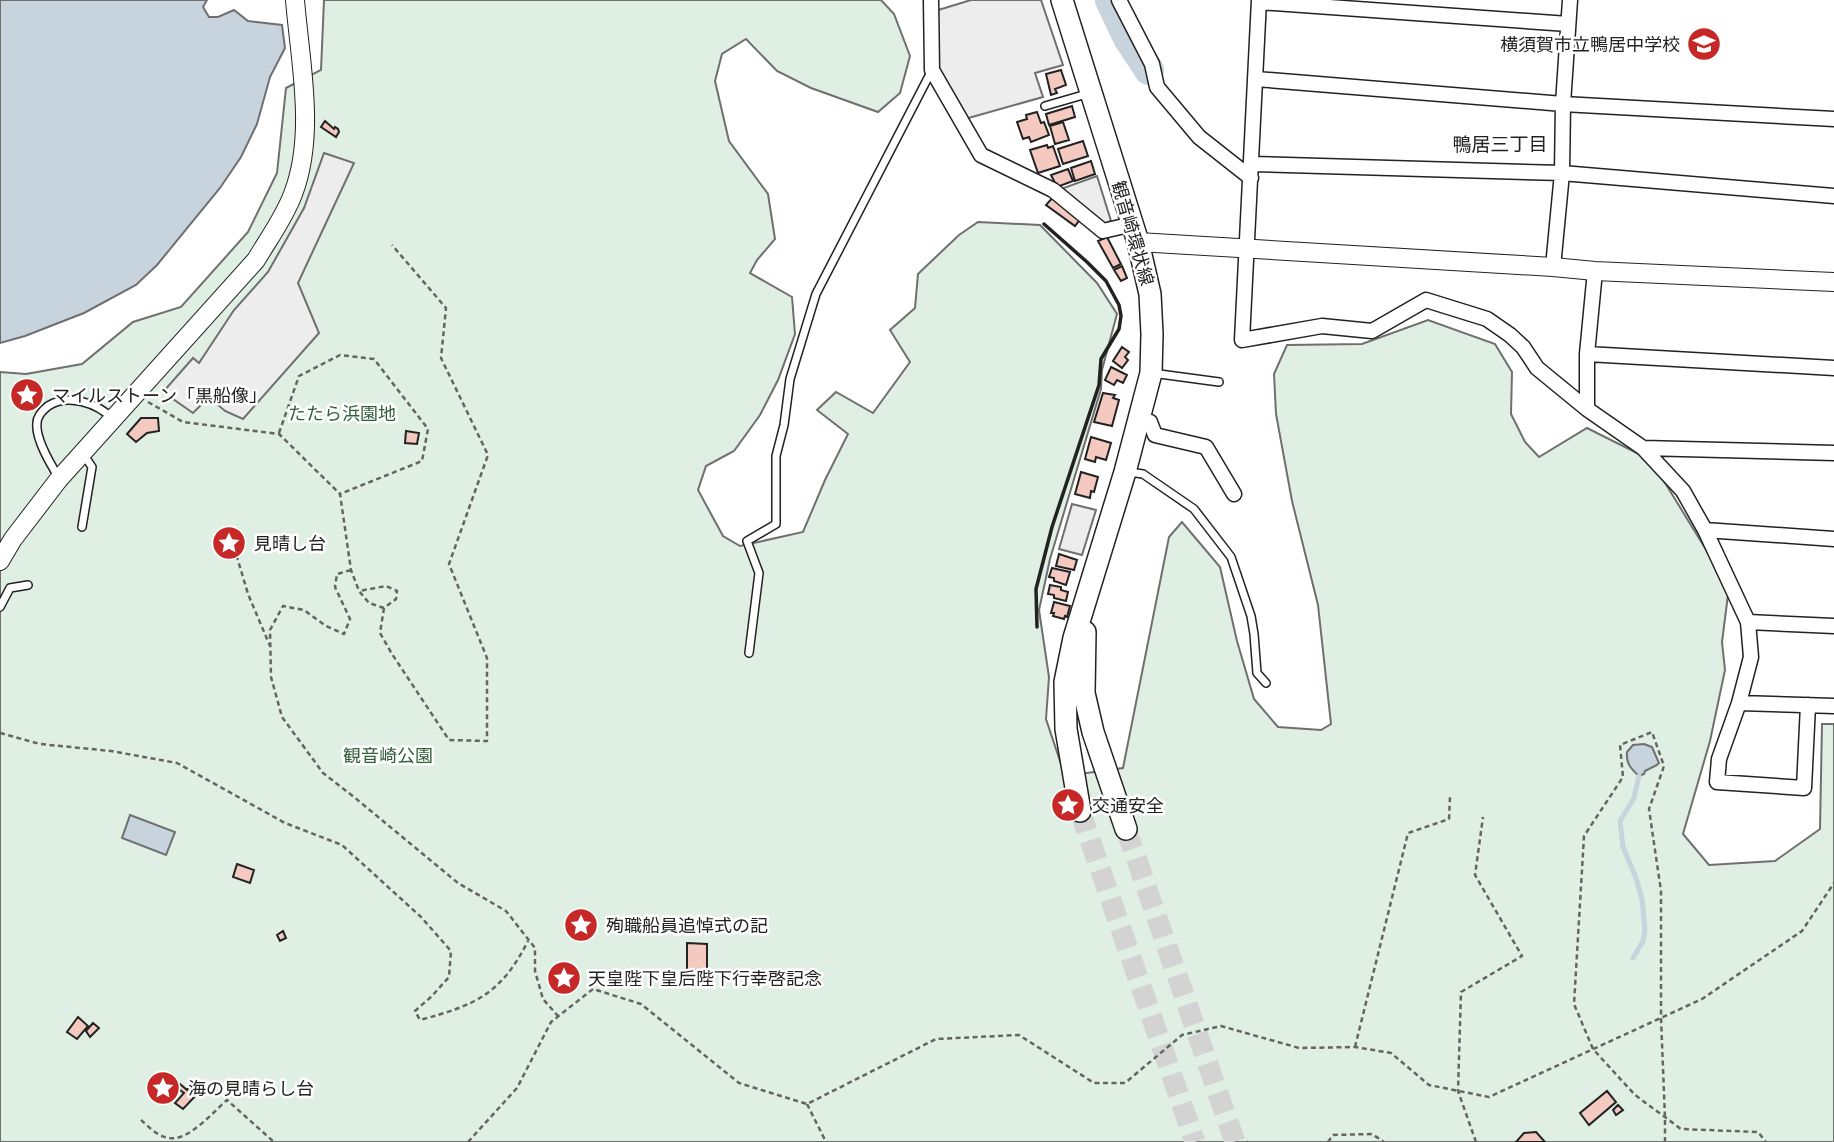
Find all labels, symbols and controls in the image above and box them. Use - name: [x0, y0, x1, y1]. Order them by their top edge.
- school or university icon: 横須賀市立鴨居中学校: [1685, 25, 1723, 63]
- place label: 横須賀市立鴨居中学校: [1500, 34, 1680, 55]
- district label: 鴨居三丁目: [1452, 133, 1548, 155]
- street label: 観音崎環状線: [1108, 178, 1158, 288]
- place icon: マイルストーン「黒船像」: [8, 376, 46, 414]
- place label: マイルストーン「黒船像」: [52, 385, 267, 406]
- park label: たたら浜園地: [288, 403, 396, 424]
- place icon: 見晴し台: [210, 524, 248, 562]
- place label: 見晴し台: [254, 533, 326, 554]
- park label: 観音崎公園: [343, 745, 433, 766]
- place icon: 交通安全: [1049, 786, 1087, 824]
- place label: 交通安全: [1092, 795, 1164, 816]
- place icon: 殉職船員追悼式の記: [562, 906, 600, 944]
- place label: 殉職船員追悼式の記: [606, 915, 768, 936]
- place icon: 天皇陛下皇后陛下行幸啓記念: [545, 959, 583, 997]
- place label: 天皇陛下皇后陛下行幸啓記念: [588, 968, 822, 989]
- place icon: 海の見晴らし台: [144, 1069, 182, 1107]
- place label: 海の見晴らし台: [188, 1078, 314, 1099]

